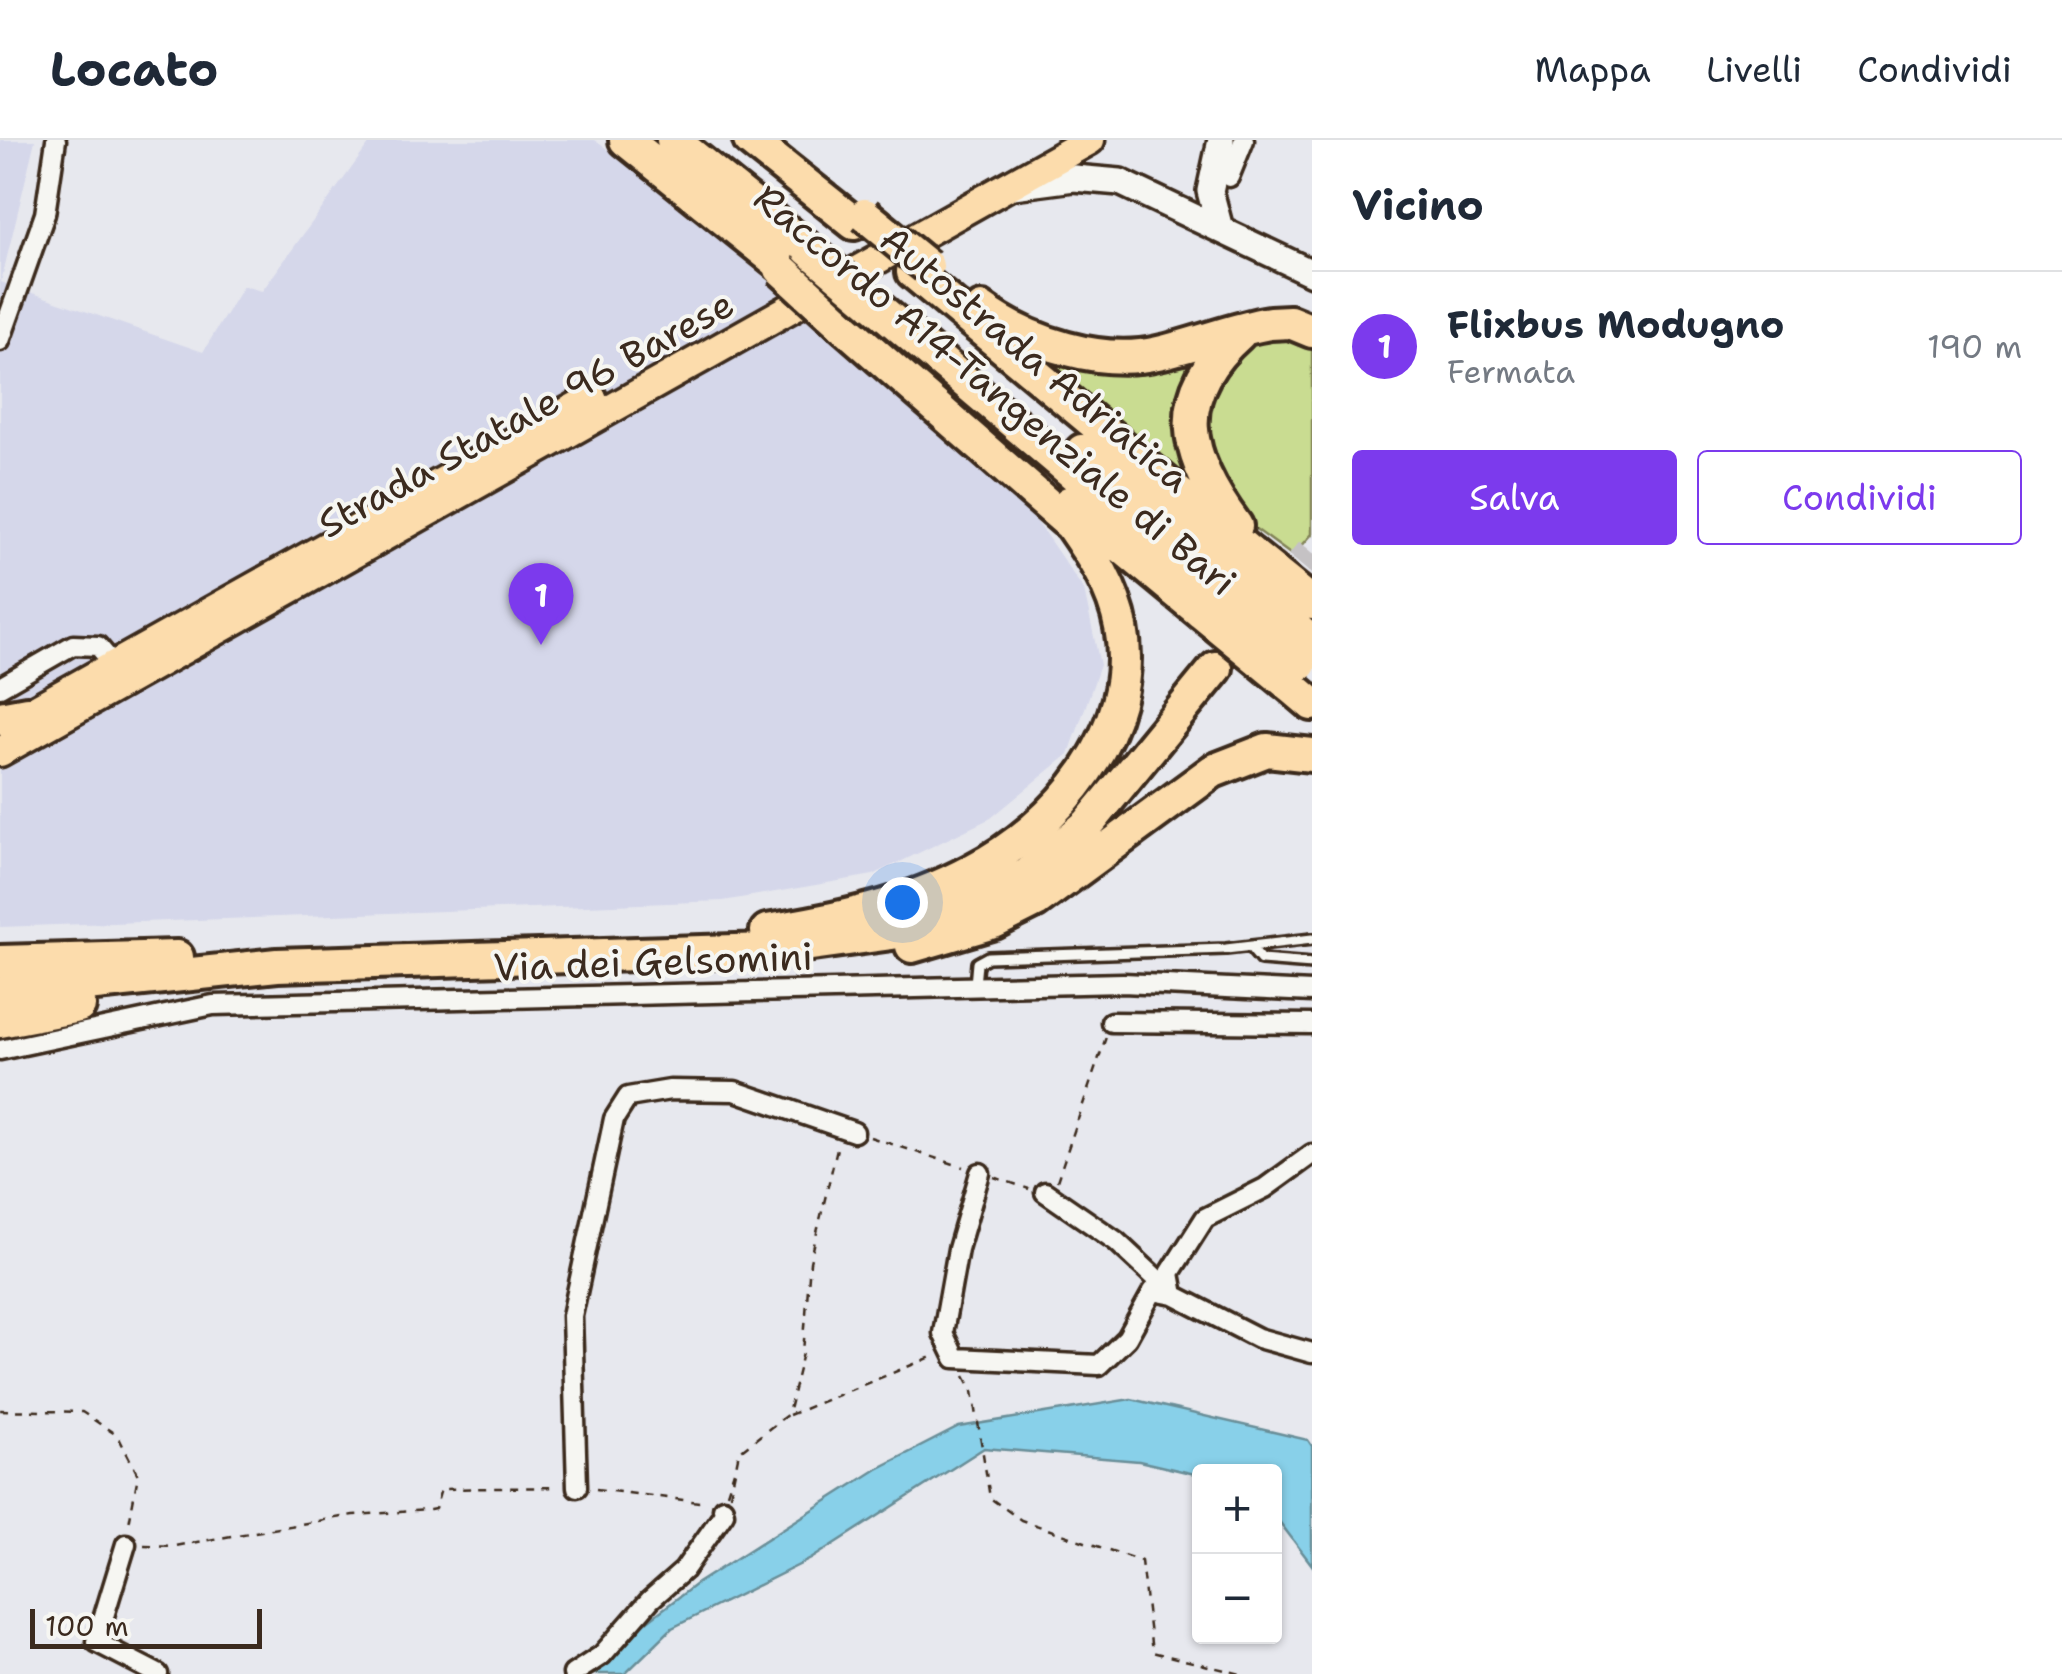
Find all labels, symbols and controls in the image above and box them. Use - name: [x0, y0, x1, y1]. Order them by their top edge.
- text: Locato: [50, 37, 218, 101]
- text: Mappa: [1534, 46, 1651, 93]
- text: Livelli: [1706, 46, 1802, 93]
- text: Condividi: [1857, 46, 2012, 93]
- street label: Raccordo A14-Tangenziale di Bari: [743, 172, 1247, 607]
- text: Vicino: [1352, 177, 1484, 233]
- street label: Autostrada Adriatica: [870, 214, 1201, 504]
- street label: Strada Statale 96 Barese: [309, 278, 743, 549]
- text: Flixbus Modugno: [1447, 299, 1784, 350]
- text: 1: [1377, 325, 1392, 368]
- text: 190 m: [1927, 325, 2022, 368]
- text: Fermata: [1447, 350, 1575, 393]
- button: Salva: [1352, 450, 1677, 545]
- button: Condividi: [1697, 450, 2022, 545]
- pin: 1: [508, 562, 574, 645]
- your location: [877, 877, 928, 928]
- street label: Via dei Gelsomini: [492, 930, 814, 993]
- map controls: [1192, 1464, 1282, 1644]
- button: +: [1192, 1464, 1282, 1554]
- button: −: [1192, 1554, 1282, 1644]
- scale bar: [30, 1604, 262, 1648]
- text: 100 m: [45, 1607, 129, 1645]

